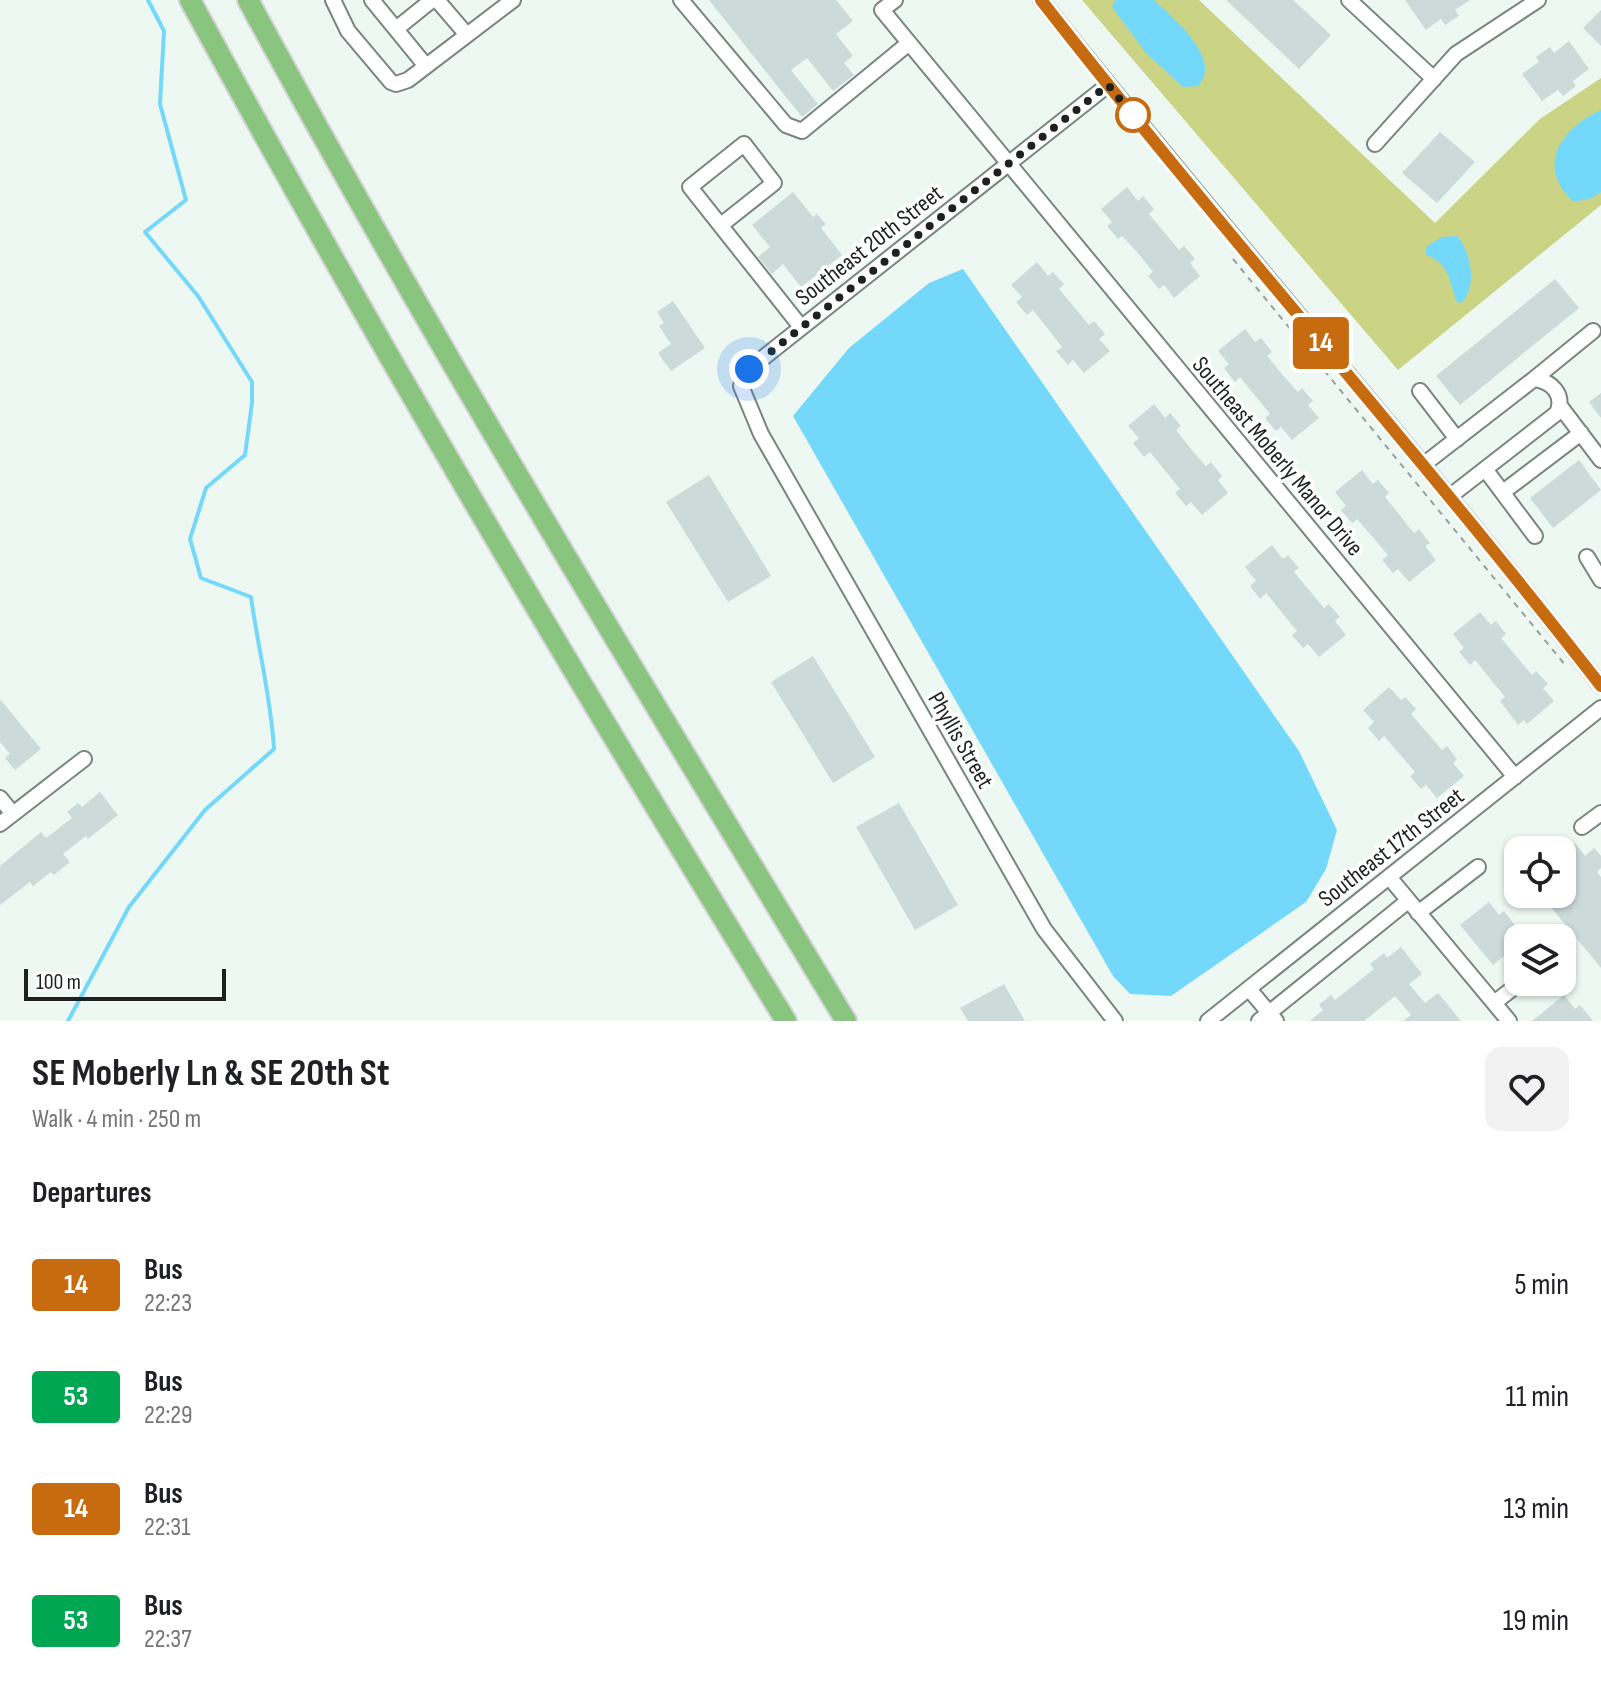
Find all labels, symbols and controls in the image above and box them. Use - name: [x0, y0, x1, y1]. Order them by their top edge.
- unlabelled marker: [1116, 98, 1150, 132]
- street label: Southeast 20th Street: [790, 179, 949, 312]
- line badge: 14: [1285, 317, 1357, 369]
- text: 14: [1309, 326, 1333, 359]
- your location: [729, 349, 769, 389]
- street label: Southeast Moberly Manor Drive: [1186, 351, 1369, 562]
- street label: Phyllis Street: [921, 687, 1000, 794]
- street label: Southeast 17th Street: [1313, 782, 1470, 913]
- map controls: [1504, 836, 1576, 996]
- button: locate: [1504, 836, 1576, 908]
- button: layers: [1504, 924, 1576, 996]
- scale bar: [24, 965, 226, 1001]
- text: 100 m: [36, 969, 81, 996]
- button: heart: [1485, 1047, 1569, 1131]
- text: SE Moberly Ln & SE 20th St: [32, 1051, 389, 1096]
- text: Walk · 4 min · 250 m: [32, 1104, 201, 1135]
- text: Departures: [32, 1175, 152, 1211]
- text: Bus: [144, 1252, 183, 1288]
- text: 5 min: [1515, 1267, 1569, 1303]
- text: 14: [64, 1268, 88, 1301]
- text: 22:23: [144, 1288, 192, 1319]
- text: Bus: [144, 1364, 183, 1400]
- text: 11 min: [1506, 1379, 1569, 1415]
- text: 53: [64, 1380, 88, 1413]
- text: 22:29: [144, 1400, 193, 1431]
- text: Bus: [144, 1476, 183, 1512]
- text: 13 min: [1503, 1491, 1569, 1527]
- text: 14: [64, 1492, 88, 1525]
- text: 22:31: [144, 1512, 190, 1543]
- text: Bus: [144, 1588, 183, 1624]
- text: 19 min: [1503, 1603, 1569, 1639]
- text: 53: [64, 1604, 88, 1637]
- text: 22:37: [144, 1624, 192, 1655]

